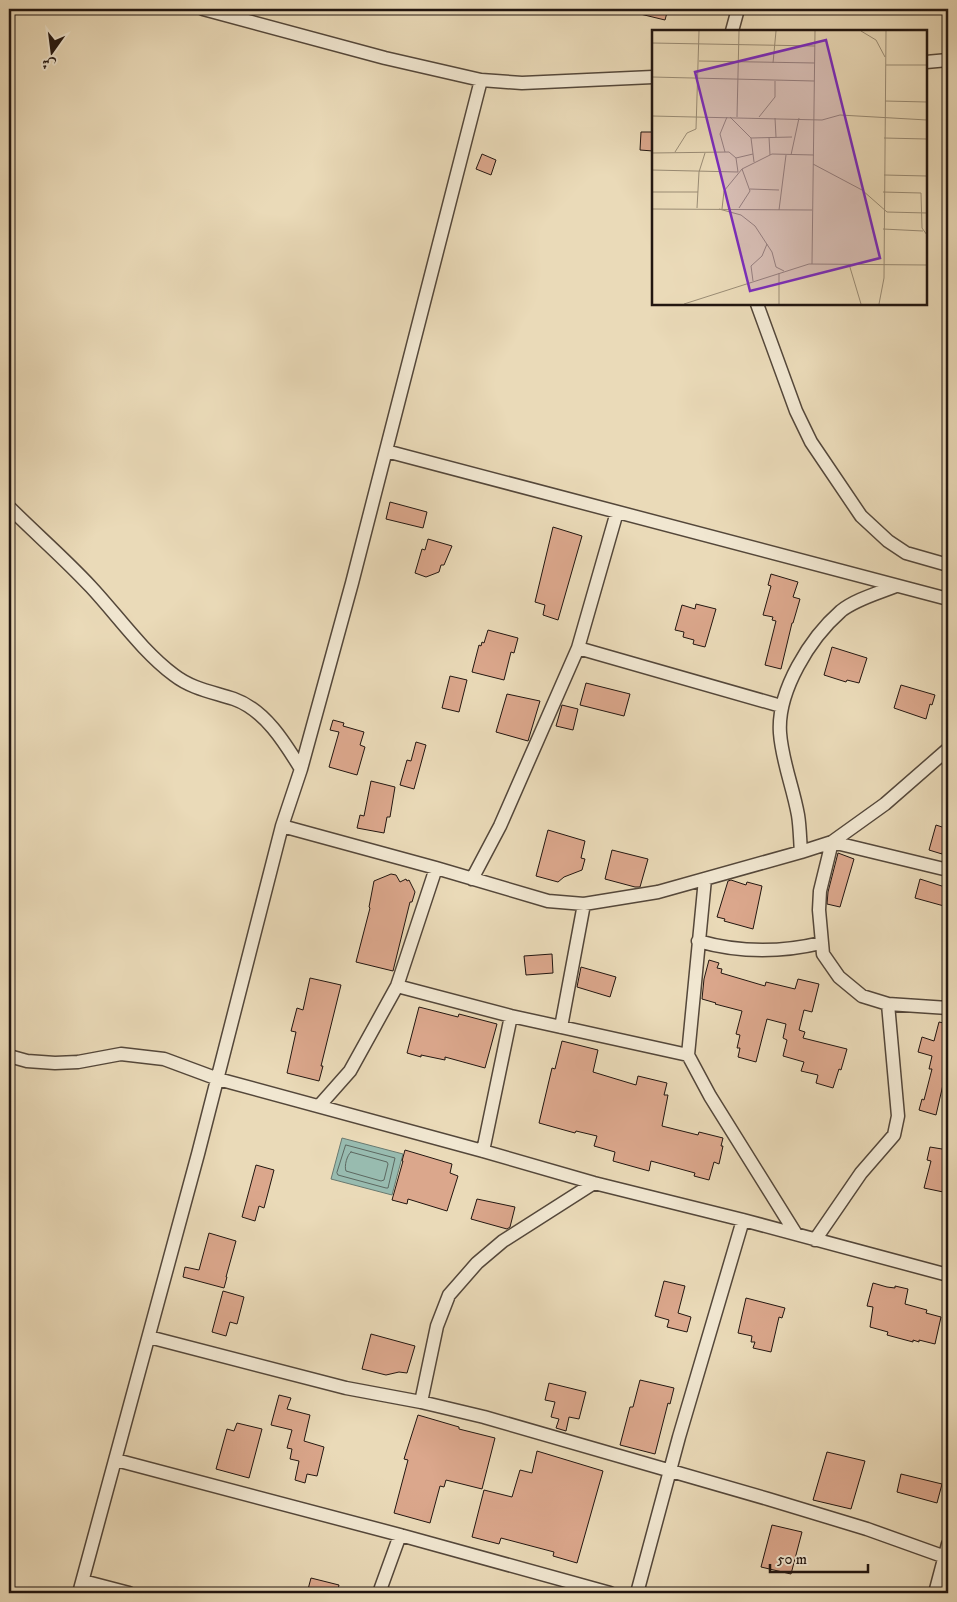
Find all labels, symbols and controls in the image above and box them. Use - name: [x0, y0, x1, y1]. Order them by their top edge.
- north arrow: [28, 28, 78, 78]
- inset map: [652, 30, 927, 305]
- text: ش: [40, 53, 58, 74]
- scale bar: [770, 1542, 867, 1574]
- text: 50 m: [777, 1550, 807, 1569]

